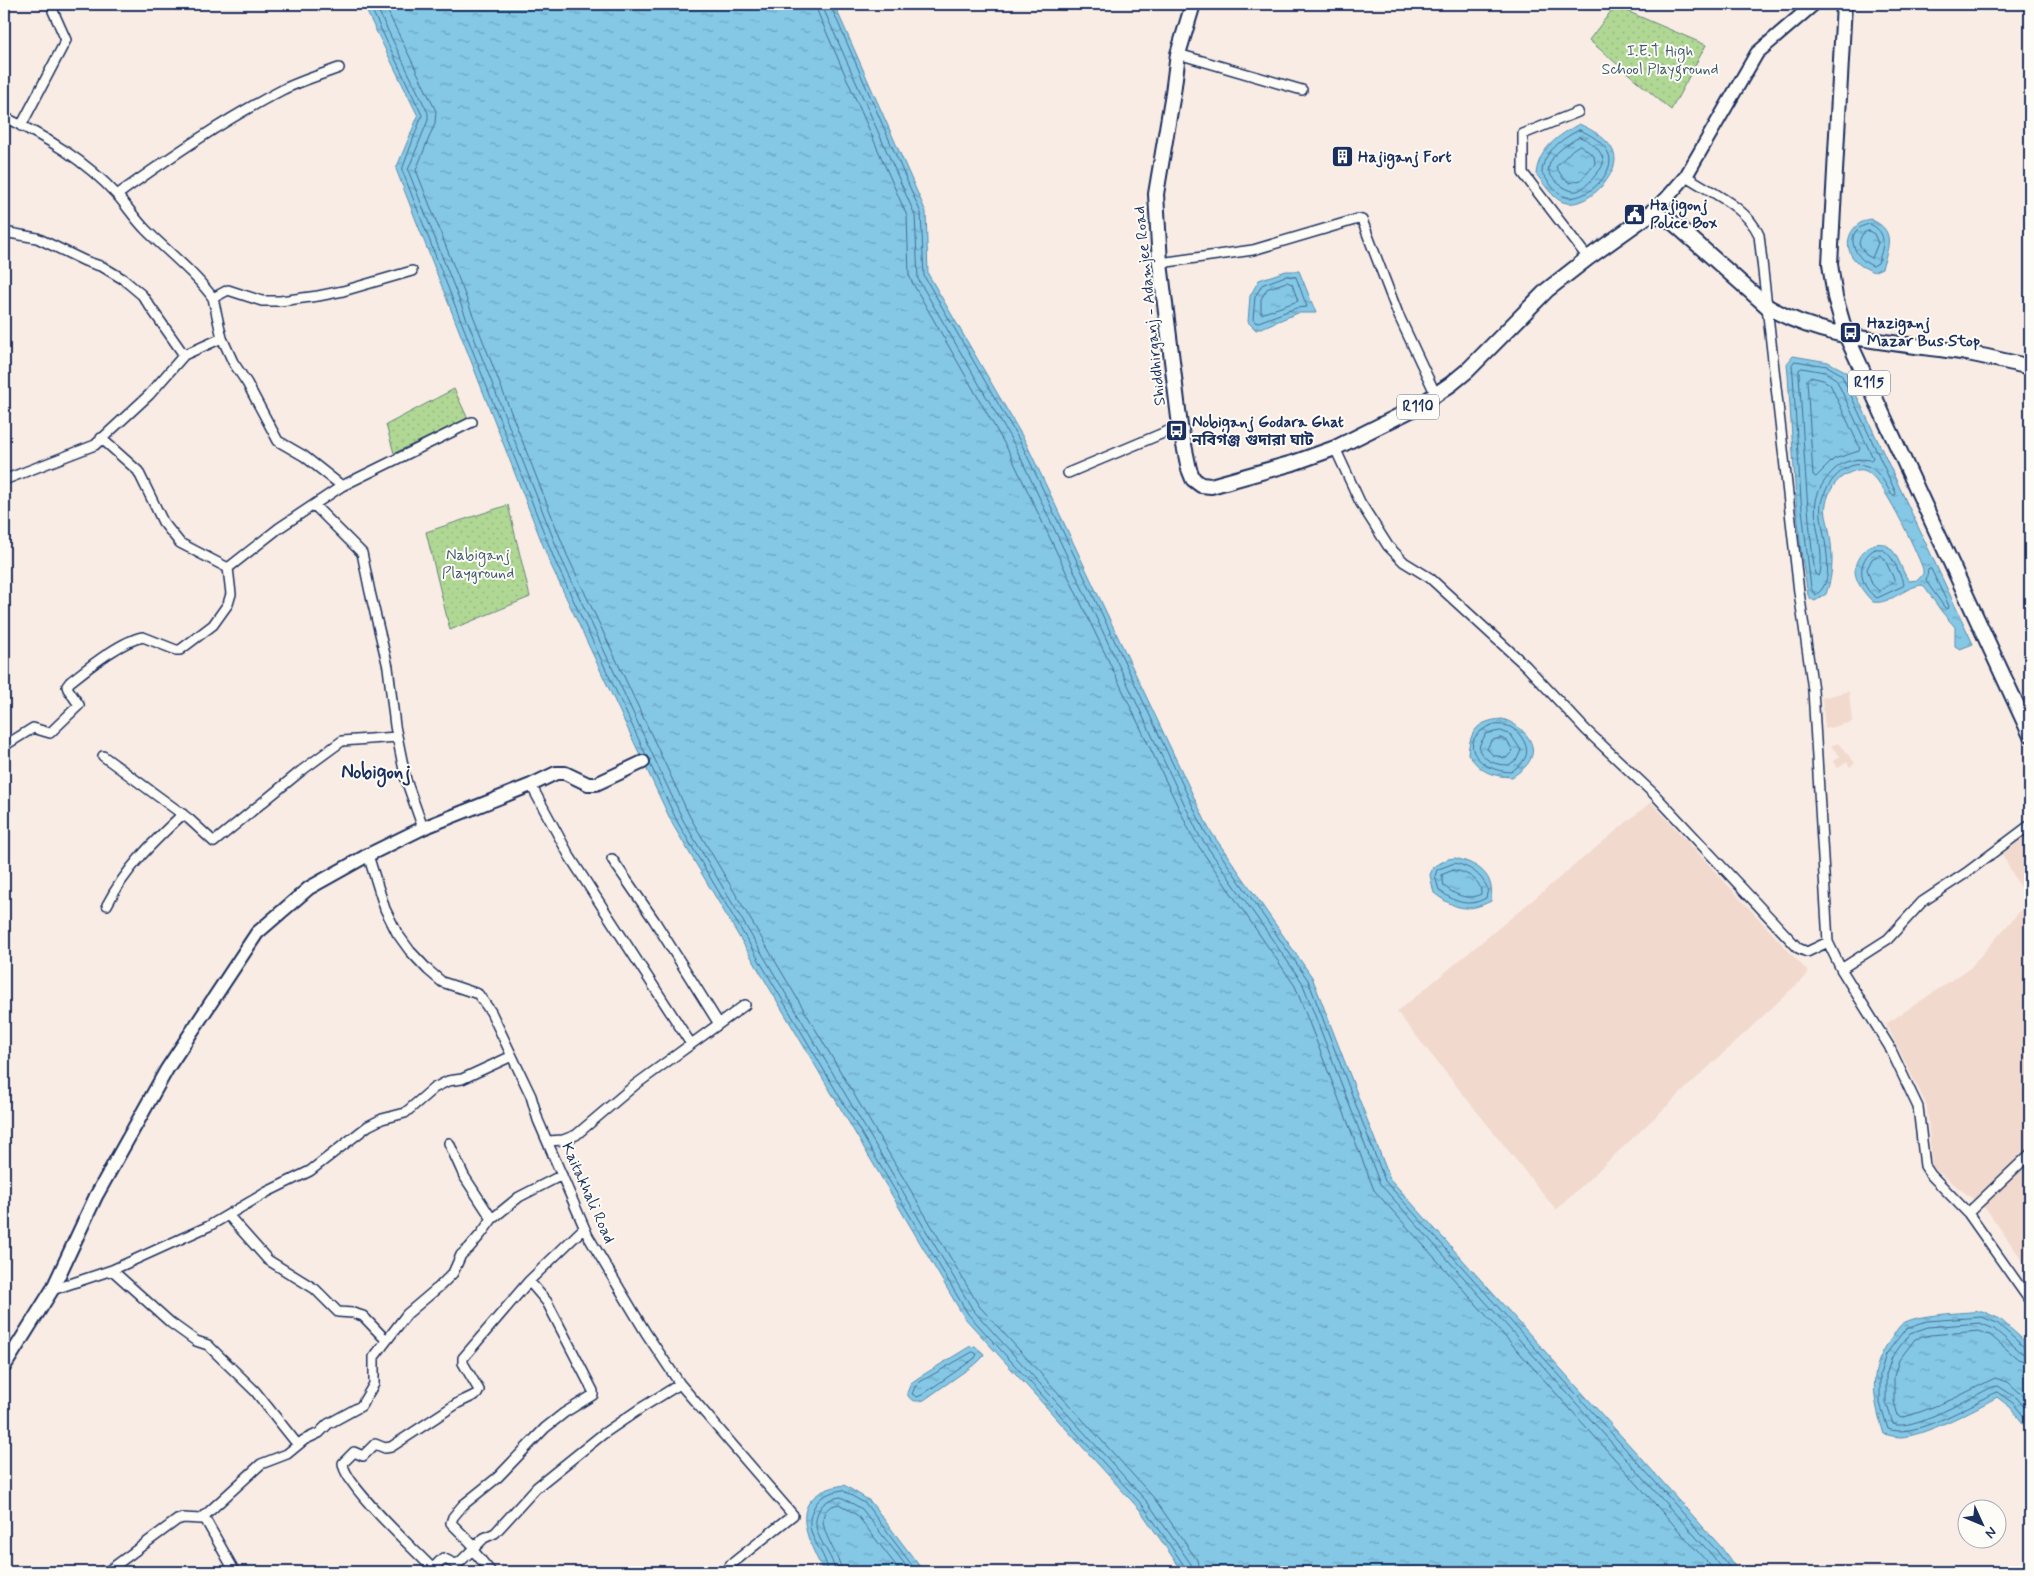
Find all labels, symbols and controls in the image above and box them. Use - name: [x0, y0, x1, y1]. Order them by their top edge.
- park label: I.E.T High School Playground: [1601, 41, 1719, 81]
- building icon: Hajiganj Fort: [1330, 145, 1354, 169]
- place label: Hajiganj Fort: [1358, 147, 1451, 170]
- place label: Hajigonj Police Box: [1650, 195, 1717, 234]
- public building icon: Hajigonj Police Box: [1622, 202, 1646, 226]
- street label: Shiddhirganj - Adamjee Road: [1129, 205, 1171, 407]
- place label: Haziganj Mazar Bus Stop: [1867, 313, 1980, 352]
- bus stop icon: Haziganj Mazar Bus Stop: [1839, 320, 1863, 344]
- road number: R115: [1848, 370, 1890, 396]
- road number: R110: [1397, 394, 1439, 420]
- place label: Nobiganj Godara Ghat নবিগঞ্জ গুদারা ঘাট: [1191, 412, 1344, 451]
- bus stop icon: Nobiganj Godara Ghat নবিগঞ্জ গুদারা ঘাট: [1164, 419, 1188, 443]
- park label: Nabiganj Playground: [442, 545, 514, 584]
- district label: Nobigonj: [341, 760, 411, 788]
- street label: Kaitakhali Road: [556, 1139, 620, 1247]
- north arrow: [1956, 1498, 2006, 1548]
- text: N: [1981, 1523, 2000, 1542]

